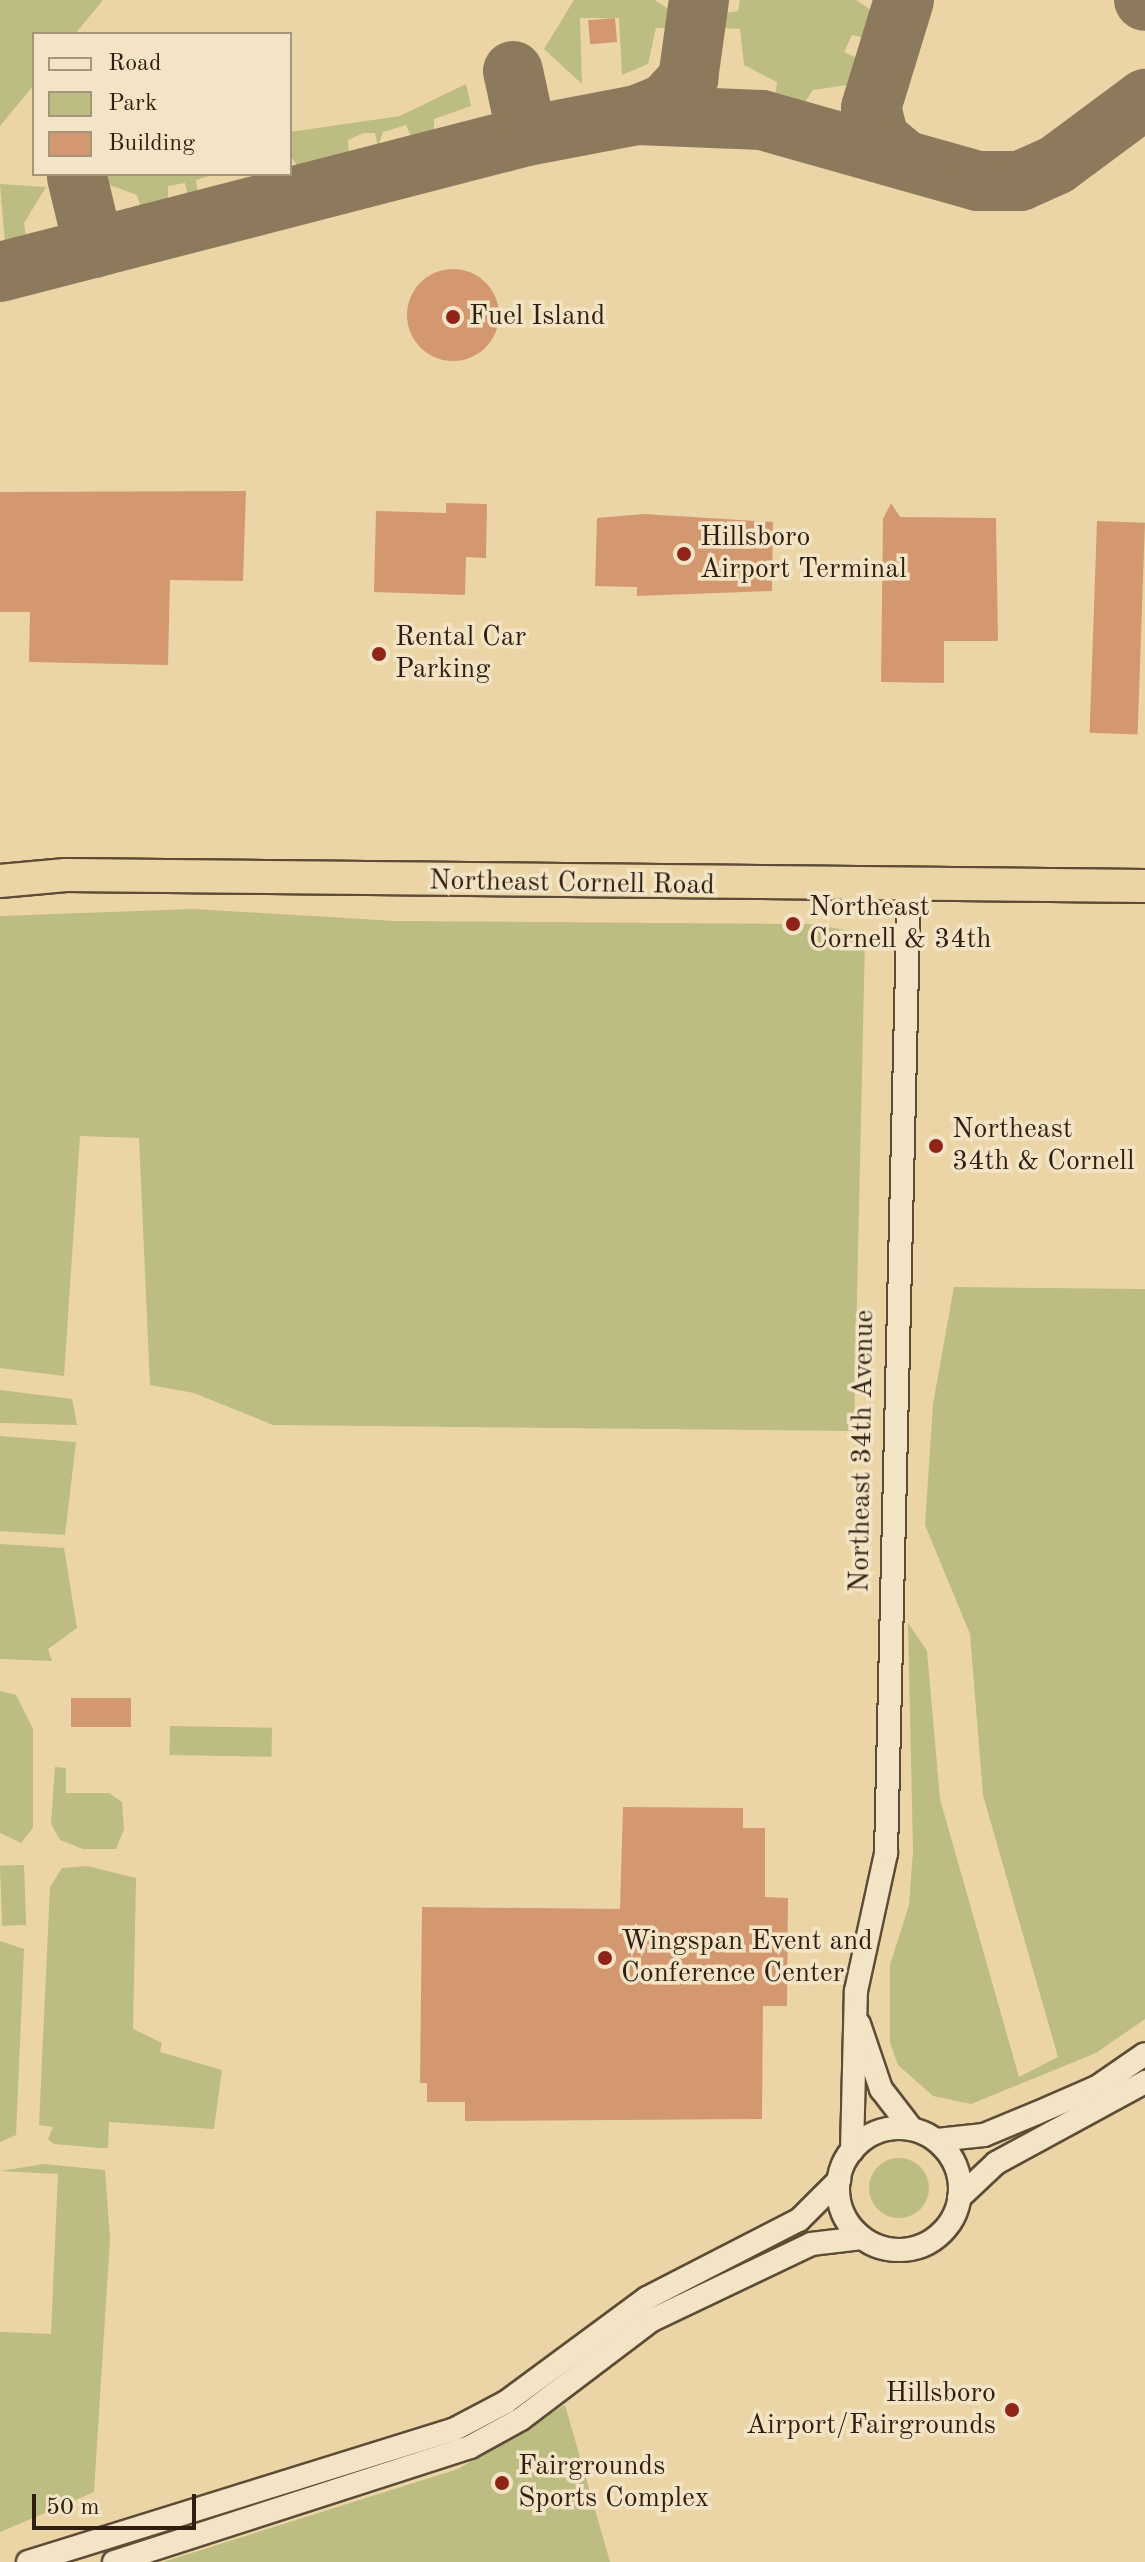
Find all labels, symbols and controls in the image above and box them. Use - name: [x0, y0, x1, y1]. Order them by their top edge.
- legend: [32, 32, 292, 176]
- text: Road: [108, 52, 161, 76]
- text: Park: [108, 92, 157, 116]
- text: Building: [108, 132, 195, 156]
- place label: Fuel Island: [469, 300, 605, 334]
- marker: Fuel Island: [444, 308, 462, 326]
- place label: Hillsboro Airport Terminal: [700, 521, 907, 587]
- marker: Hillsboro Airport Terminal: [675, 545, 693, 563]
- place label: Rental Car Parking: [395, 621, 526, 687]
- marker: Rental Car Parking: [370, 645, 388, 663]
- street label: Northeast Cornell Road: [429, 865, 715, 903]
- place label: Northeast Cornell & 34th: [809, 891, 991, 957]
- marker: Northeast Cornell & 34th: [784, 915, 802, 933]
- place label: Northeast 34th & Cornell: [952, 1113, 1134, 1179]
- marker: Northeast 34th & Cornell: [927, 1137, 945, 1155]
- street label: Northeast 34th Avenue: [844, 1309, 882, 1593]
- place label: Wingspan Event and Conference Center: [621, 1925, 873, 1991]
- marker: Wingspan Event and Conference Center: [596, 1949, 614, 1967]
- place label: Hillsboro Airport/Fairgrounds: [746, 2377, 996, 2443]
- marker: Hillsboro Airport/Fairgrounds: [1003, 2401, 1021, 2419]
- place label: Fairgrounds Sports Complex: [518, 2450, 709, 2516]
- marker: Fairgrounds Sports Complex: [493, 2474, 511, 2492]
- scale bar: [36, 2478, 200, 2528]
- text: 50 m: [46, 2496, 100, 2520]

